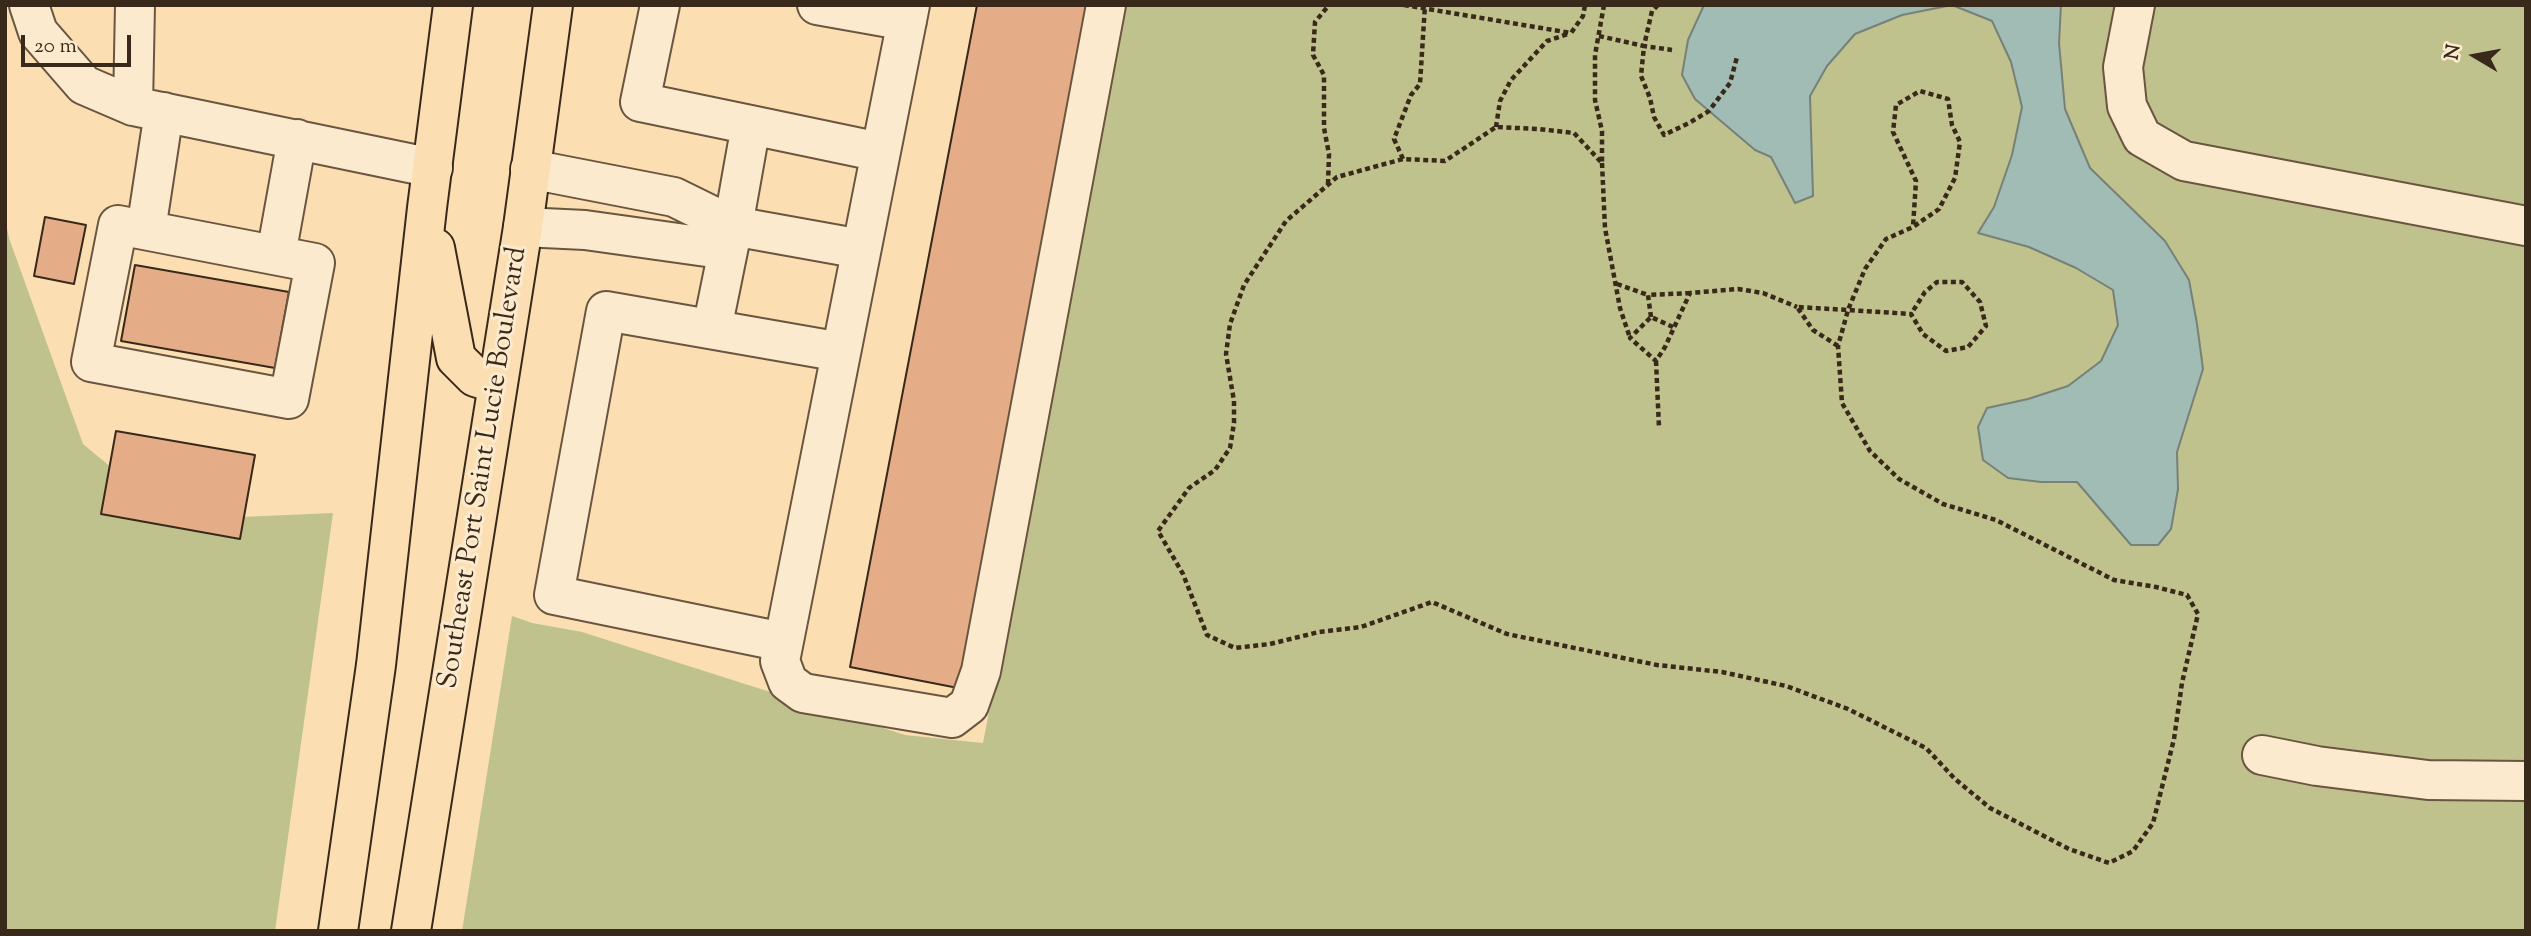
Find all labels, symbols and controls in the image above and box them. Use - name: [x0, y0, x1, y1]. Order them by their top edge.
- scale bar: [24, 21, 135, 65]
- north arrow: [2440, 21, 2510, 91]
- text: 20 m: [34, 32, 77, 62]
- text: N: [2439, 42, 2468, 62]
- street label: Southeast Port Saint Lucie Boulevard: [433, 245, 537, 691]

